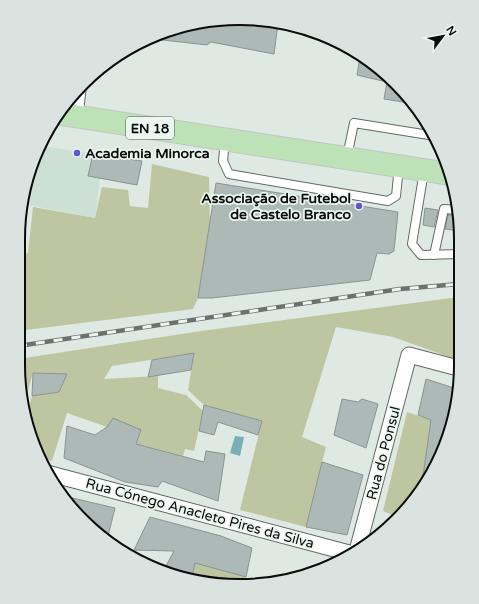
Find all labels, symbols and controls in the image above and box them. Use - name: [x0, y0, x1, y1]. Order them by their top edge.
- north arrow: [423, 16, 463, 56]
- text: N: [443, 24, 459, 38]
- road number: EN 18: [126, 117, 174, 139]
- place label: Academia Minorca: [85, 145, 210, 162]
- marker: Academia Minorca: [72, 148, 82, 158]
- place label: Associação de Futebol de Castelo Branco: [201, 190, 351, 223]
- marker: Associação de Futebol de Castelo Branco: [354, 201, 364, 211]
- street label: Rua do Ponsul: [363, 405, 404, 502]
- street label: Rua Cónego Anacleto Pires da Silva: [84, 475, 316, 552]

